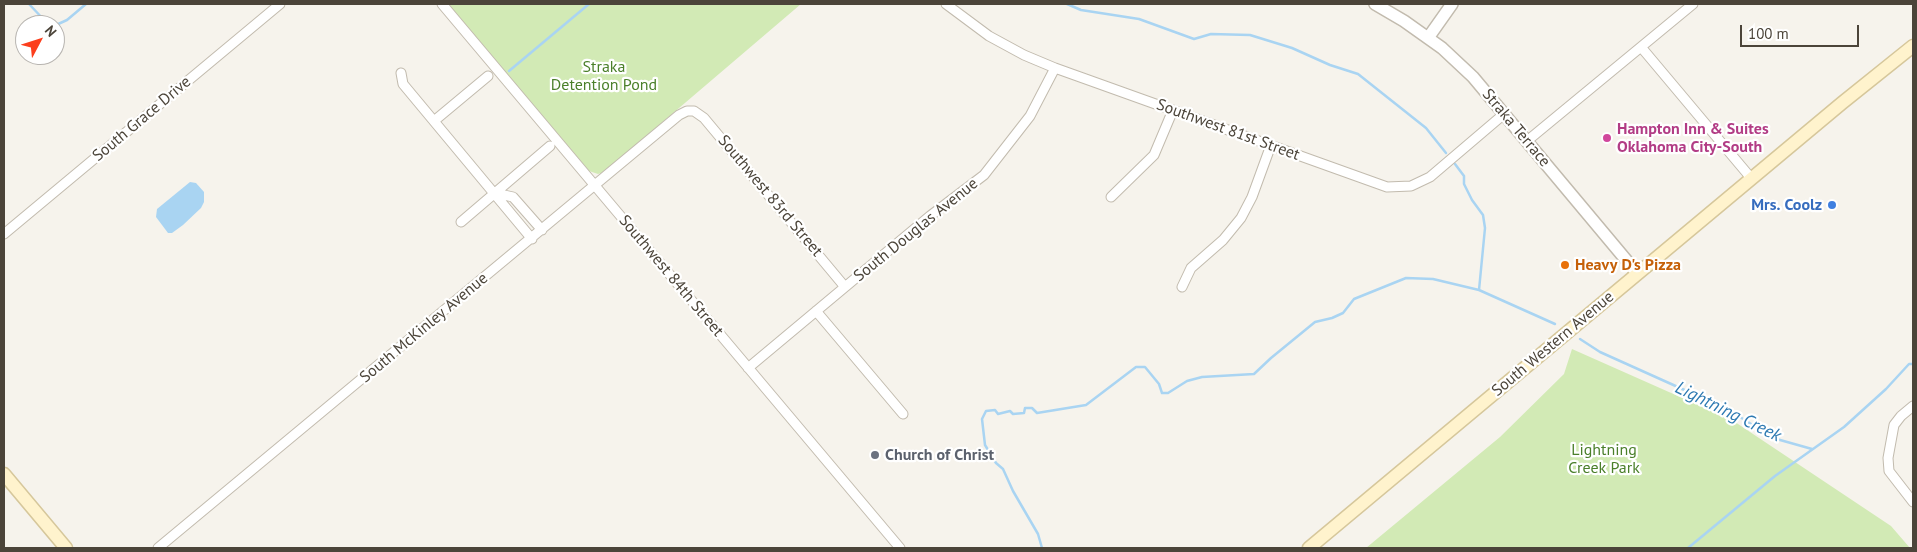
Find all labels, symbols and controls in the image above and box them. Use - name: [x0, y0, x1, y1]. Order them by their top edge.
- north arrow: [15, 15, 65, 65]
- scale bar: [1742, 15, 1861, 47]
- text: N: [41, 22, 61, 40]
- text: 100 m: [1748, 24, 1789, 43]
- park label: Straka Detention Pond: [551, 57, 657, 95]
- street label: South Grace Drive: [89, 72, 195, 166]
- street label: Straka Terrace: [1478, 85, 1554, 171]
- street label: Southwest 81st Street: [1154, 95, 1302, 165]
- place label: Hampton Inn & Suites Oklahoma City-South: [1617, 119, 1769, 157]
- street label: Southwest 83rd Street: [714, 131, 826, 261]
- marker: Hampton Inn & Suites Oklahoma City-South: [1601, 132, 1613, 144]
- street label: South Douglas Avenue: [850, 174, 982, 286]
- place label: Mrs. Coolz: [1751, 195, 1822, 215]
- marker: Mrs. Coolz: [1826, 199, 1838, 211]
- street label: Southwest 84th Street: [615, 211, 727, 341]
- place label: Heavy D's Pizza: [1575, 255, 1681, 275]
- marker: Heavy D's Pizza: [1559, 259, 1571, 271]
- street label: South McKinley Avenue: [356, 269, 492, 387]
- street label: South Western Avenue: [1488, 287, 1618, 401]
- water label: Lightning Creek: [1672, 377, 1784, 447]
- park label: Lightning Creek Park: [1568, 440, 1640, 478]
- place label: Church of Christ: [885, 445, 994, 465]
- marker: Church of Christ: [869, 449, 881, 461]

